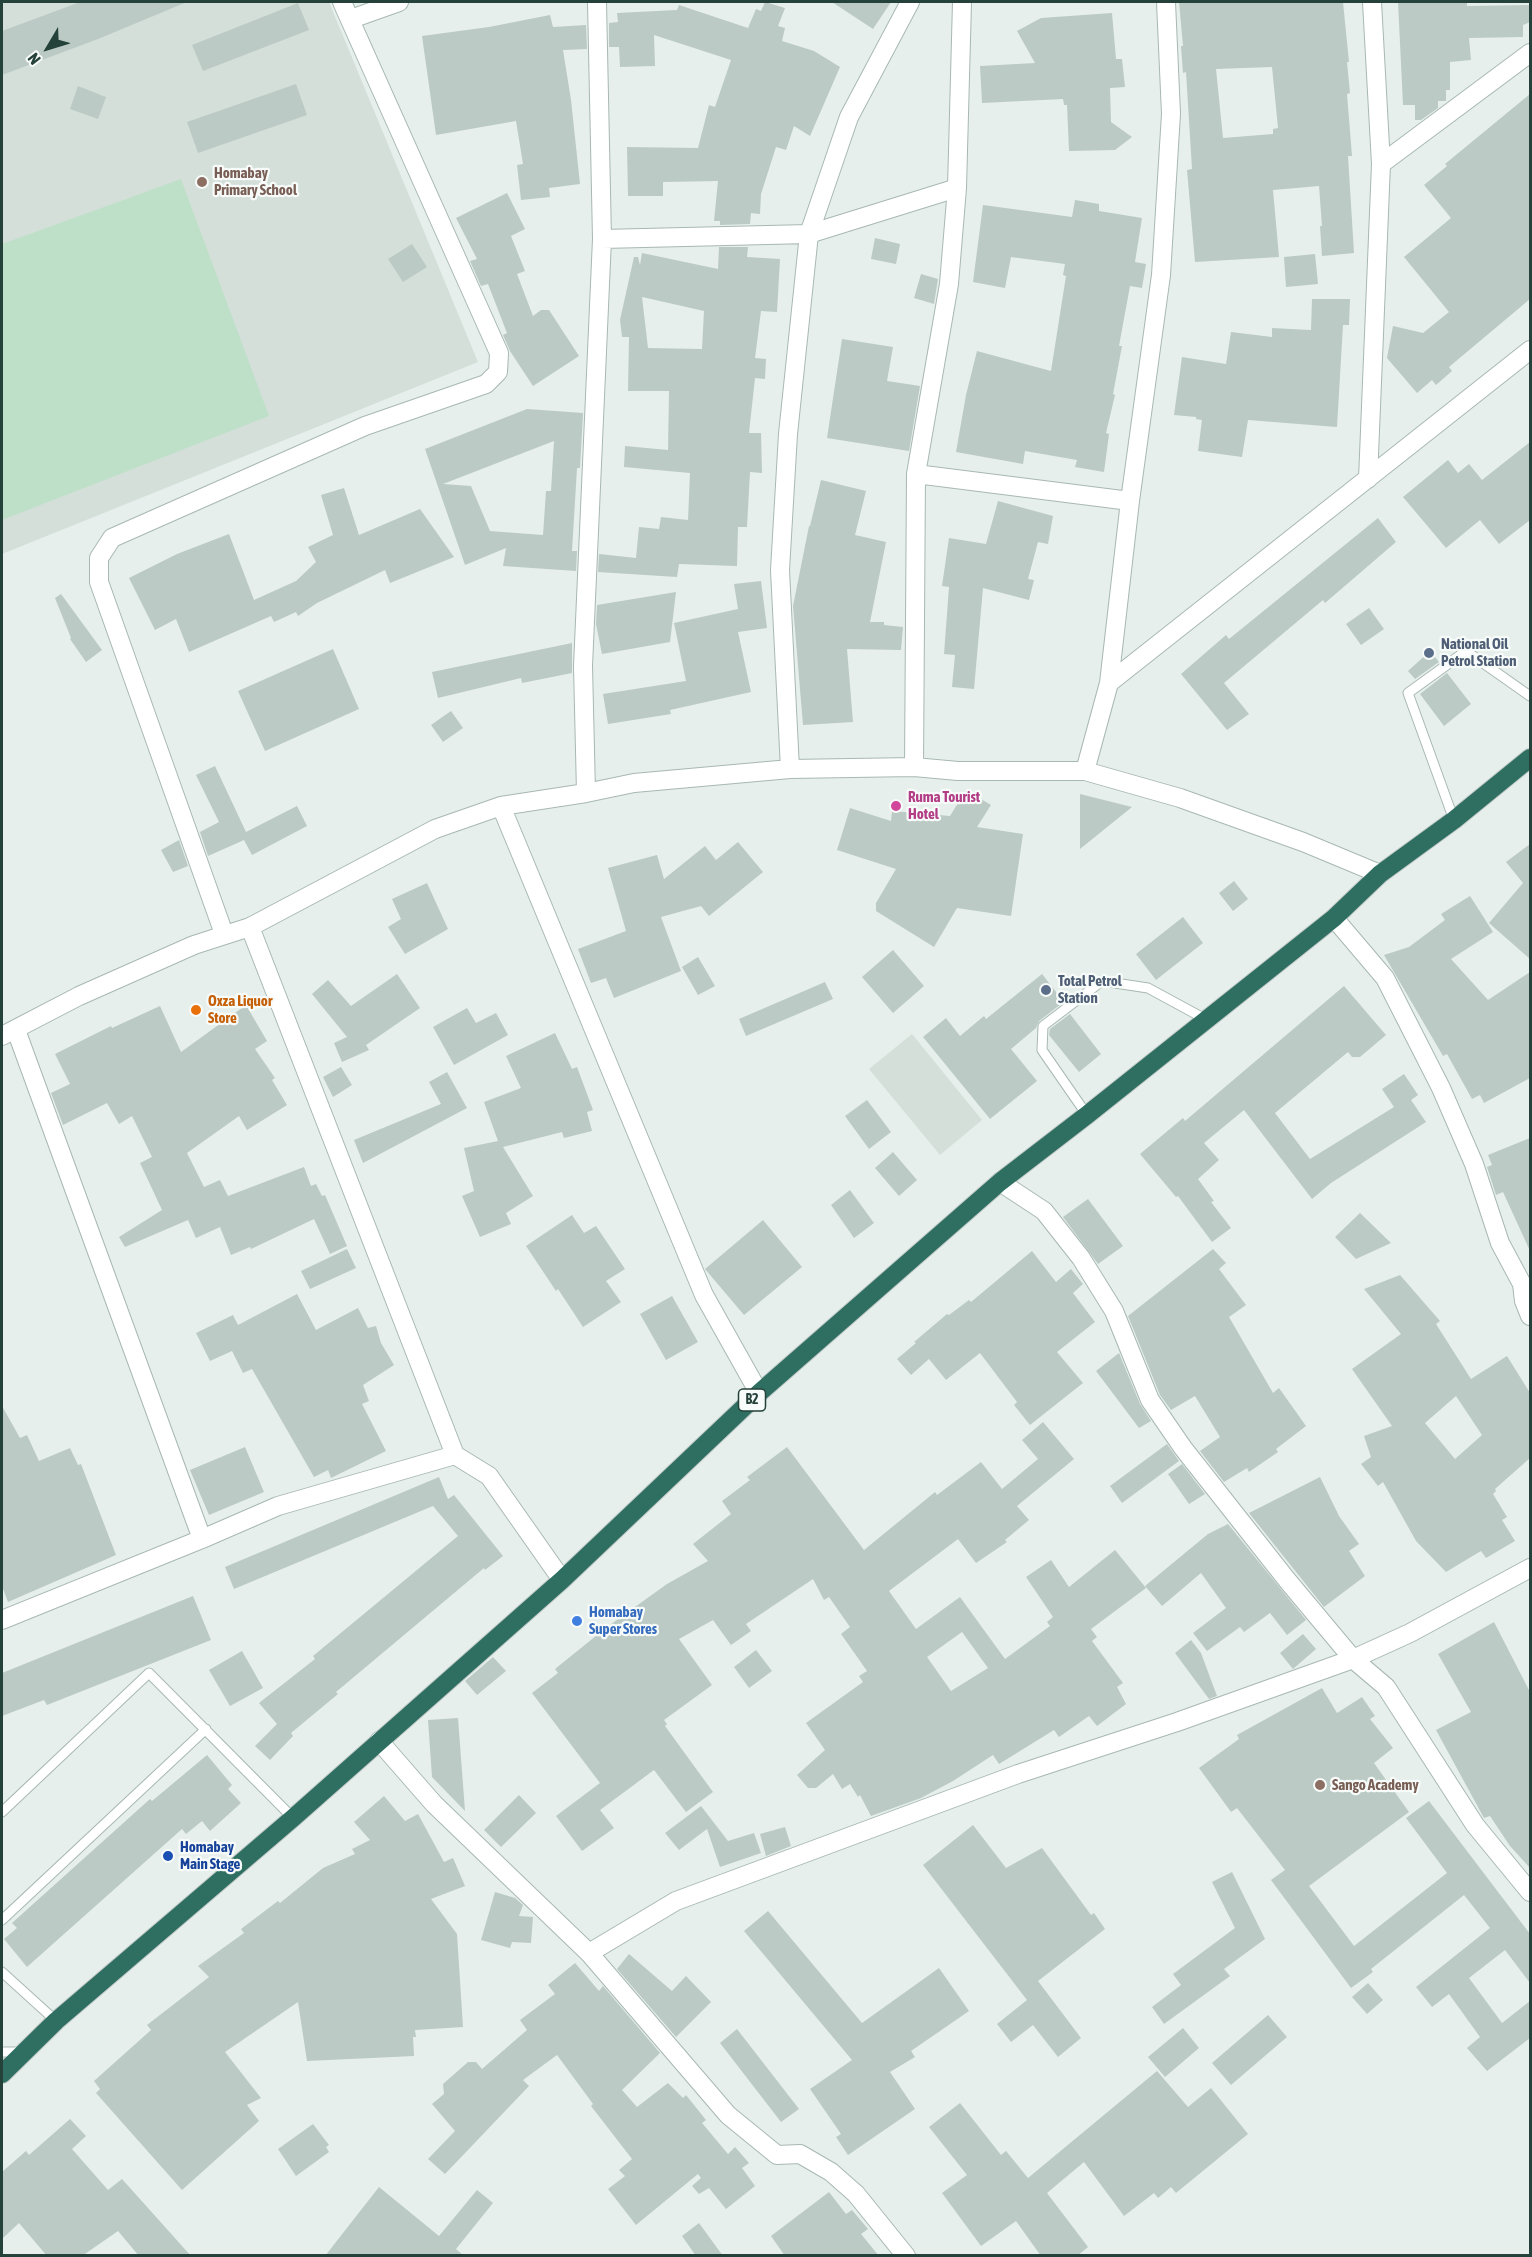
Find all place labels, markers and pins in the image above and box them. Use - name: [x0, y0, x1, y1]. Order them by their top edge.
- place label: Homabay Primary School: [214, 164, 297, 199]
- marker: Homabay Primary School: [195, 175, 209, 189]
- place label: National Oil Petrol Station: [1441, 635, 1517, 670]
- marker: National Oil Petrol Station: [1422, 646, 1436, 660]
- place label: Ruma Tourist Hotel: [908, 788, 980, 823]
- marker: Ruma Tourist Hotel: [889, 799, 903, 813]
- place label: Total Petrol Station: [1058, 972, 1122, 1007]
- marker: Total Petrol Station: [1039, 983, 1053, 997]
- place label: Oxza Liquor Store: [208, 992, 272, 1027]
- marker: Oxza Liquor Store: [189, 1003, 203, 1017]
- place label: Homabay Super Stores: [589, 1603, 657, 1638]
- marker: Homabay Super Stores: [570, 1614, 584, 1628]
- place label: Sango Academy: [1332, 1776, 1419, 1794]
- marker: Sango Academy: [1313, 1778, 1327, 1792]
- place label: Homabay Main Stage: [180, 1838, 240, 1873]
- marker: Homabay Main Stage: [161, 1849, 175, 1863]

